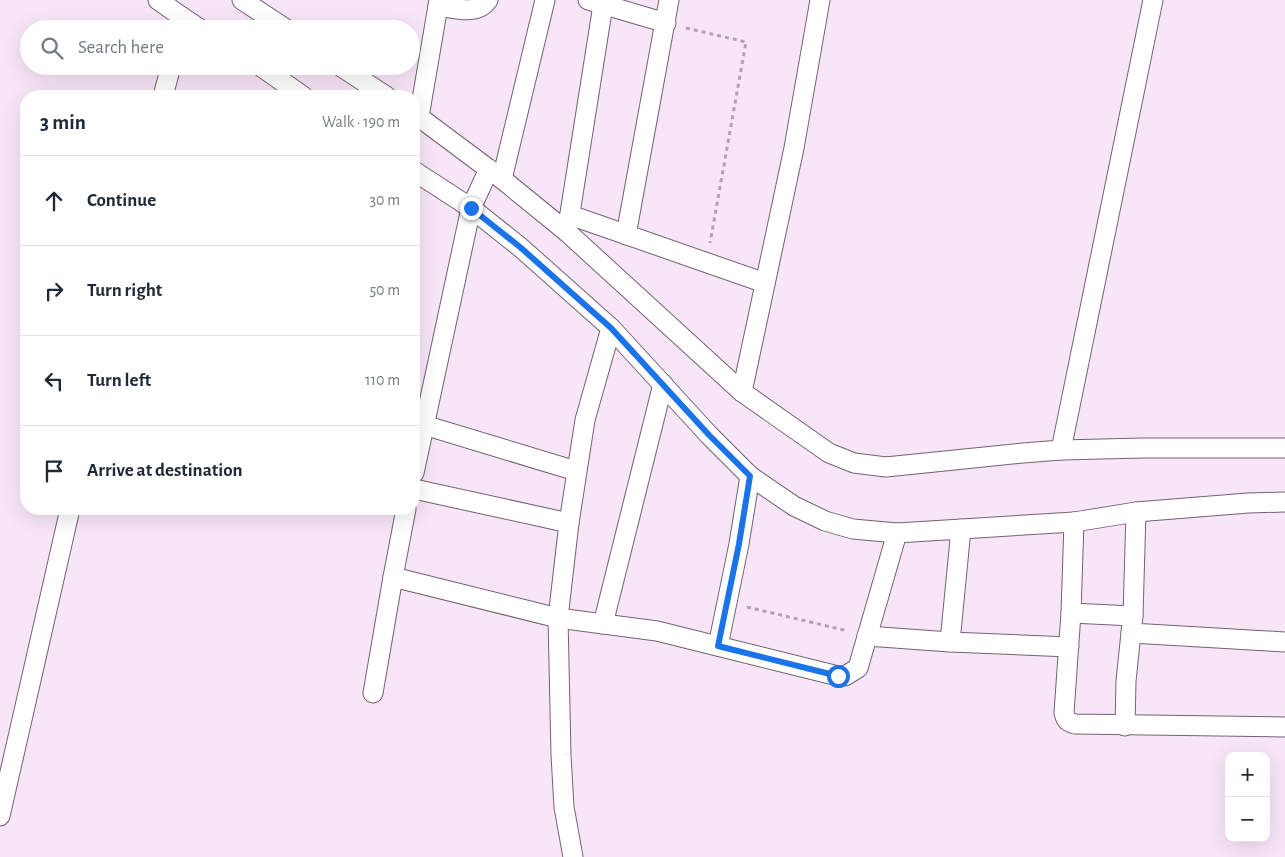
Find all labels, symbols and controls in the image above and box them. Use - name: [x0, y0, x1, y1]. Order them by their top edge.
- search box: [20, 20, 420, 75]
- icon: search: [38, 34, 66, 62]
- text: Search here: [78, 38, 164, 57]
- text: 3 min: [40, 112, 86, 133]
- text: Walk · 190 m: [322, 114, 400, 130]
- icon: ahead: [40, 187, 68, 215]
- text: Continue: [87, 191, 156, 210]
- text: 30 m: [370, 192, 400, 208]
- route end: [460, 197, 483, 220]
- icon: right: [40, 277, 68, 305]
- text: Turn right: [87, 281, 162, 300]
- text: 50 m: [369, 282, 400, 298]
- icon: left: [40, 367, 68, 395]
- text: Turn left: [87, 371, 151, 390]
- text: 110 m: [365, 372, 400, 388]
- icon: arrive: [40, 457, 68, 485]
- text: Arrive at destination: [87, 461, 243, 480]
- route start: [827, 665, 850, 688]
- map controls: [1225, 752, 1270, 842]
- button: +: [1225, 752, 1270, 797]
- button: −: [1225, 797, 1270, 842]

